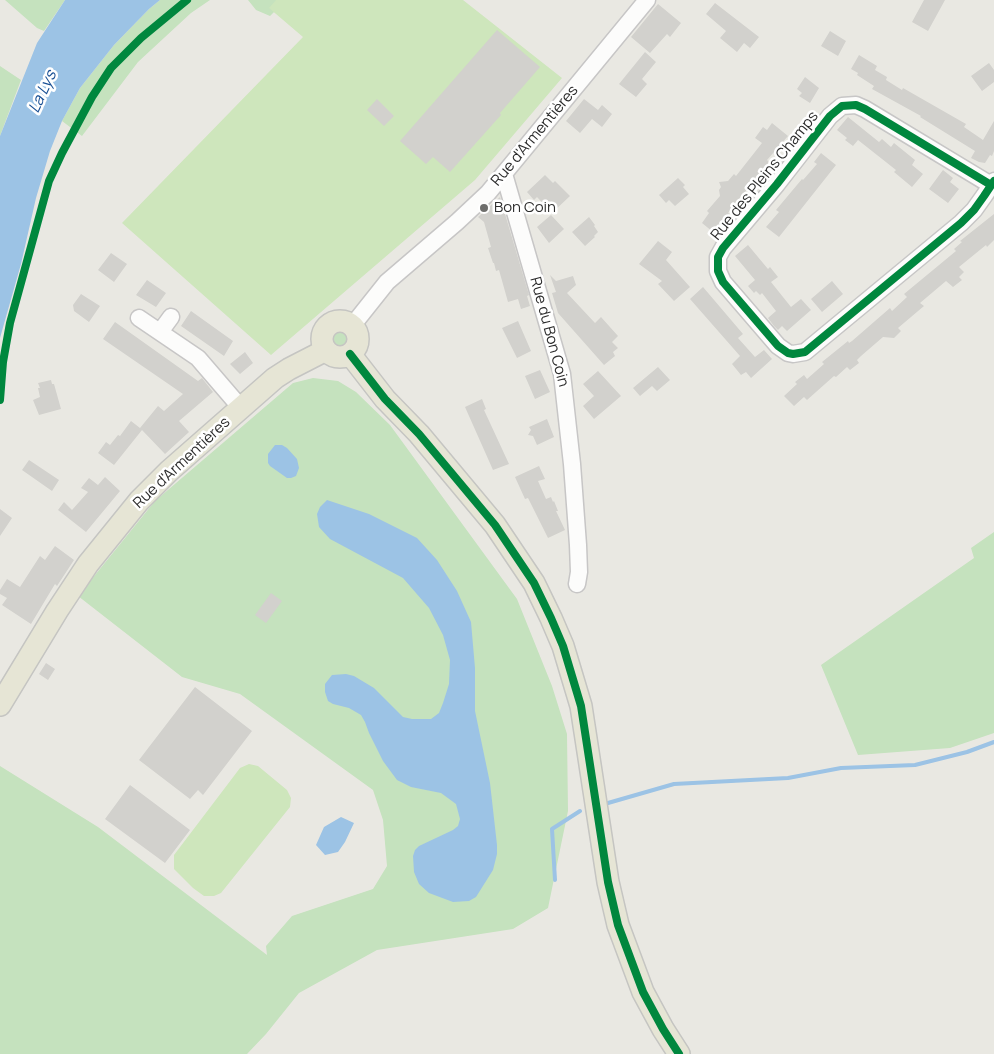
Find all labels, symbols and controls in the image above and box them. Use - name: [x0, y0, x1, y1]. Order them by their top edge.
- water label: La Lys: [25, 68, 61, 116]
- street label: Rue d'Armentières: [488, 82, 582, 190]
- street label: Rue des Pleins Champs: [707, 108, 823, 244]
- place label: Bon Coin: [494, 199, 556, 217]
- marker: Bon Coin: [478, 202, 490, 214]
- street label: Rue du Bon Coin: [526, 275, 572, 389]
- street label: Rue d'Armentières: [130, 414, 234, 512]

